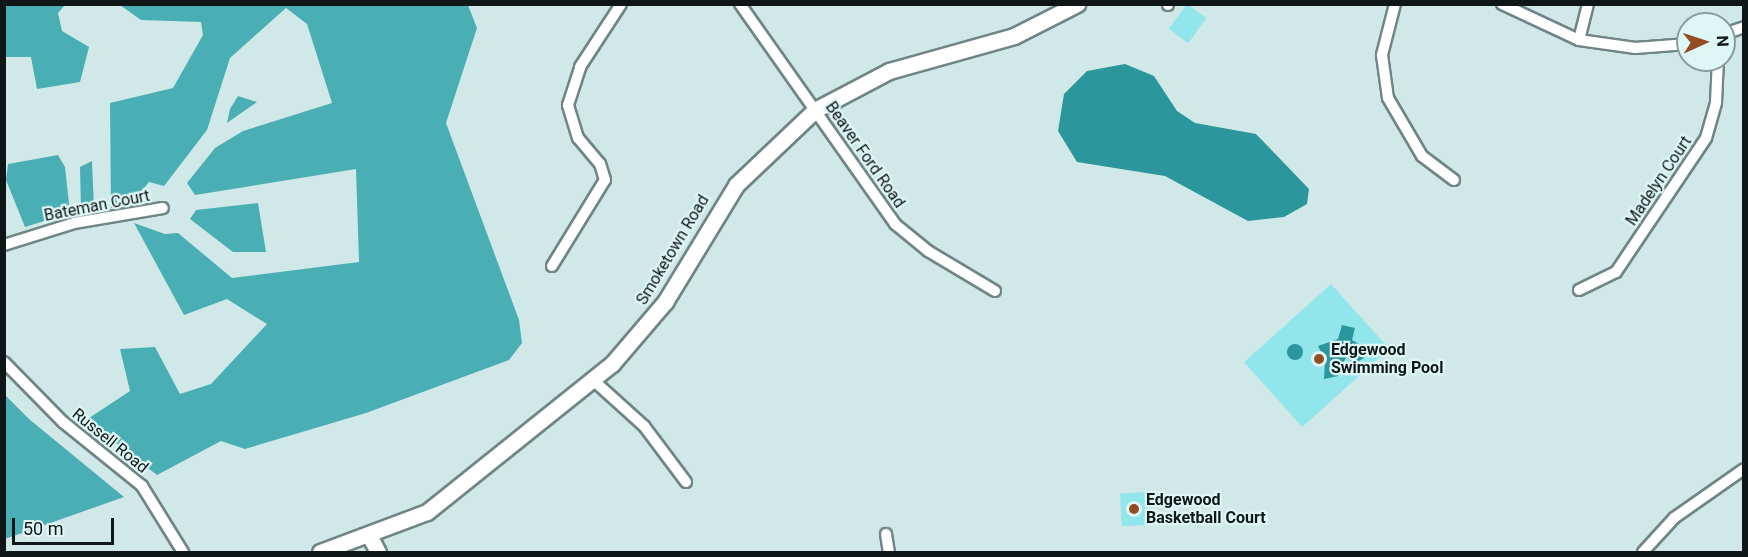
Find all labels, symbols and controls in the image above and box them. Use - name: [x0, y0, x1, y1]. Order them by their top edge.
- north arrow: [1676, 12, 1736, 72]
- text: N: [1713, 35, 1732, 47]
- street label: Beaver Ford Road: [821, 98, 909, 212]
- street label: Madelyn Court: [1622, 133, 1696, 229]
- street label: Bateman Court: [42, 186, 152, 226]
- street label: Smoketown Road: [633, 192, 713, 308]
- place label: Edgewood Swimming Pool: [1331, 340, 1443, 378]
- marker: Edgewood Swimming Pool: [1312, 352, 1326, 366]
- street label: Russell Road: [68, 405, 152, 477]
- place label: Edgewood Basketball Court: [1146, 490, 1266, 528]
- marker: Edgewood Basketball Court: [1127, 502, 1141, 516]
- scale bar: [15, 506, 117, 544]
- text: 50 m: [23, 518, 63, 539]

